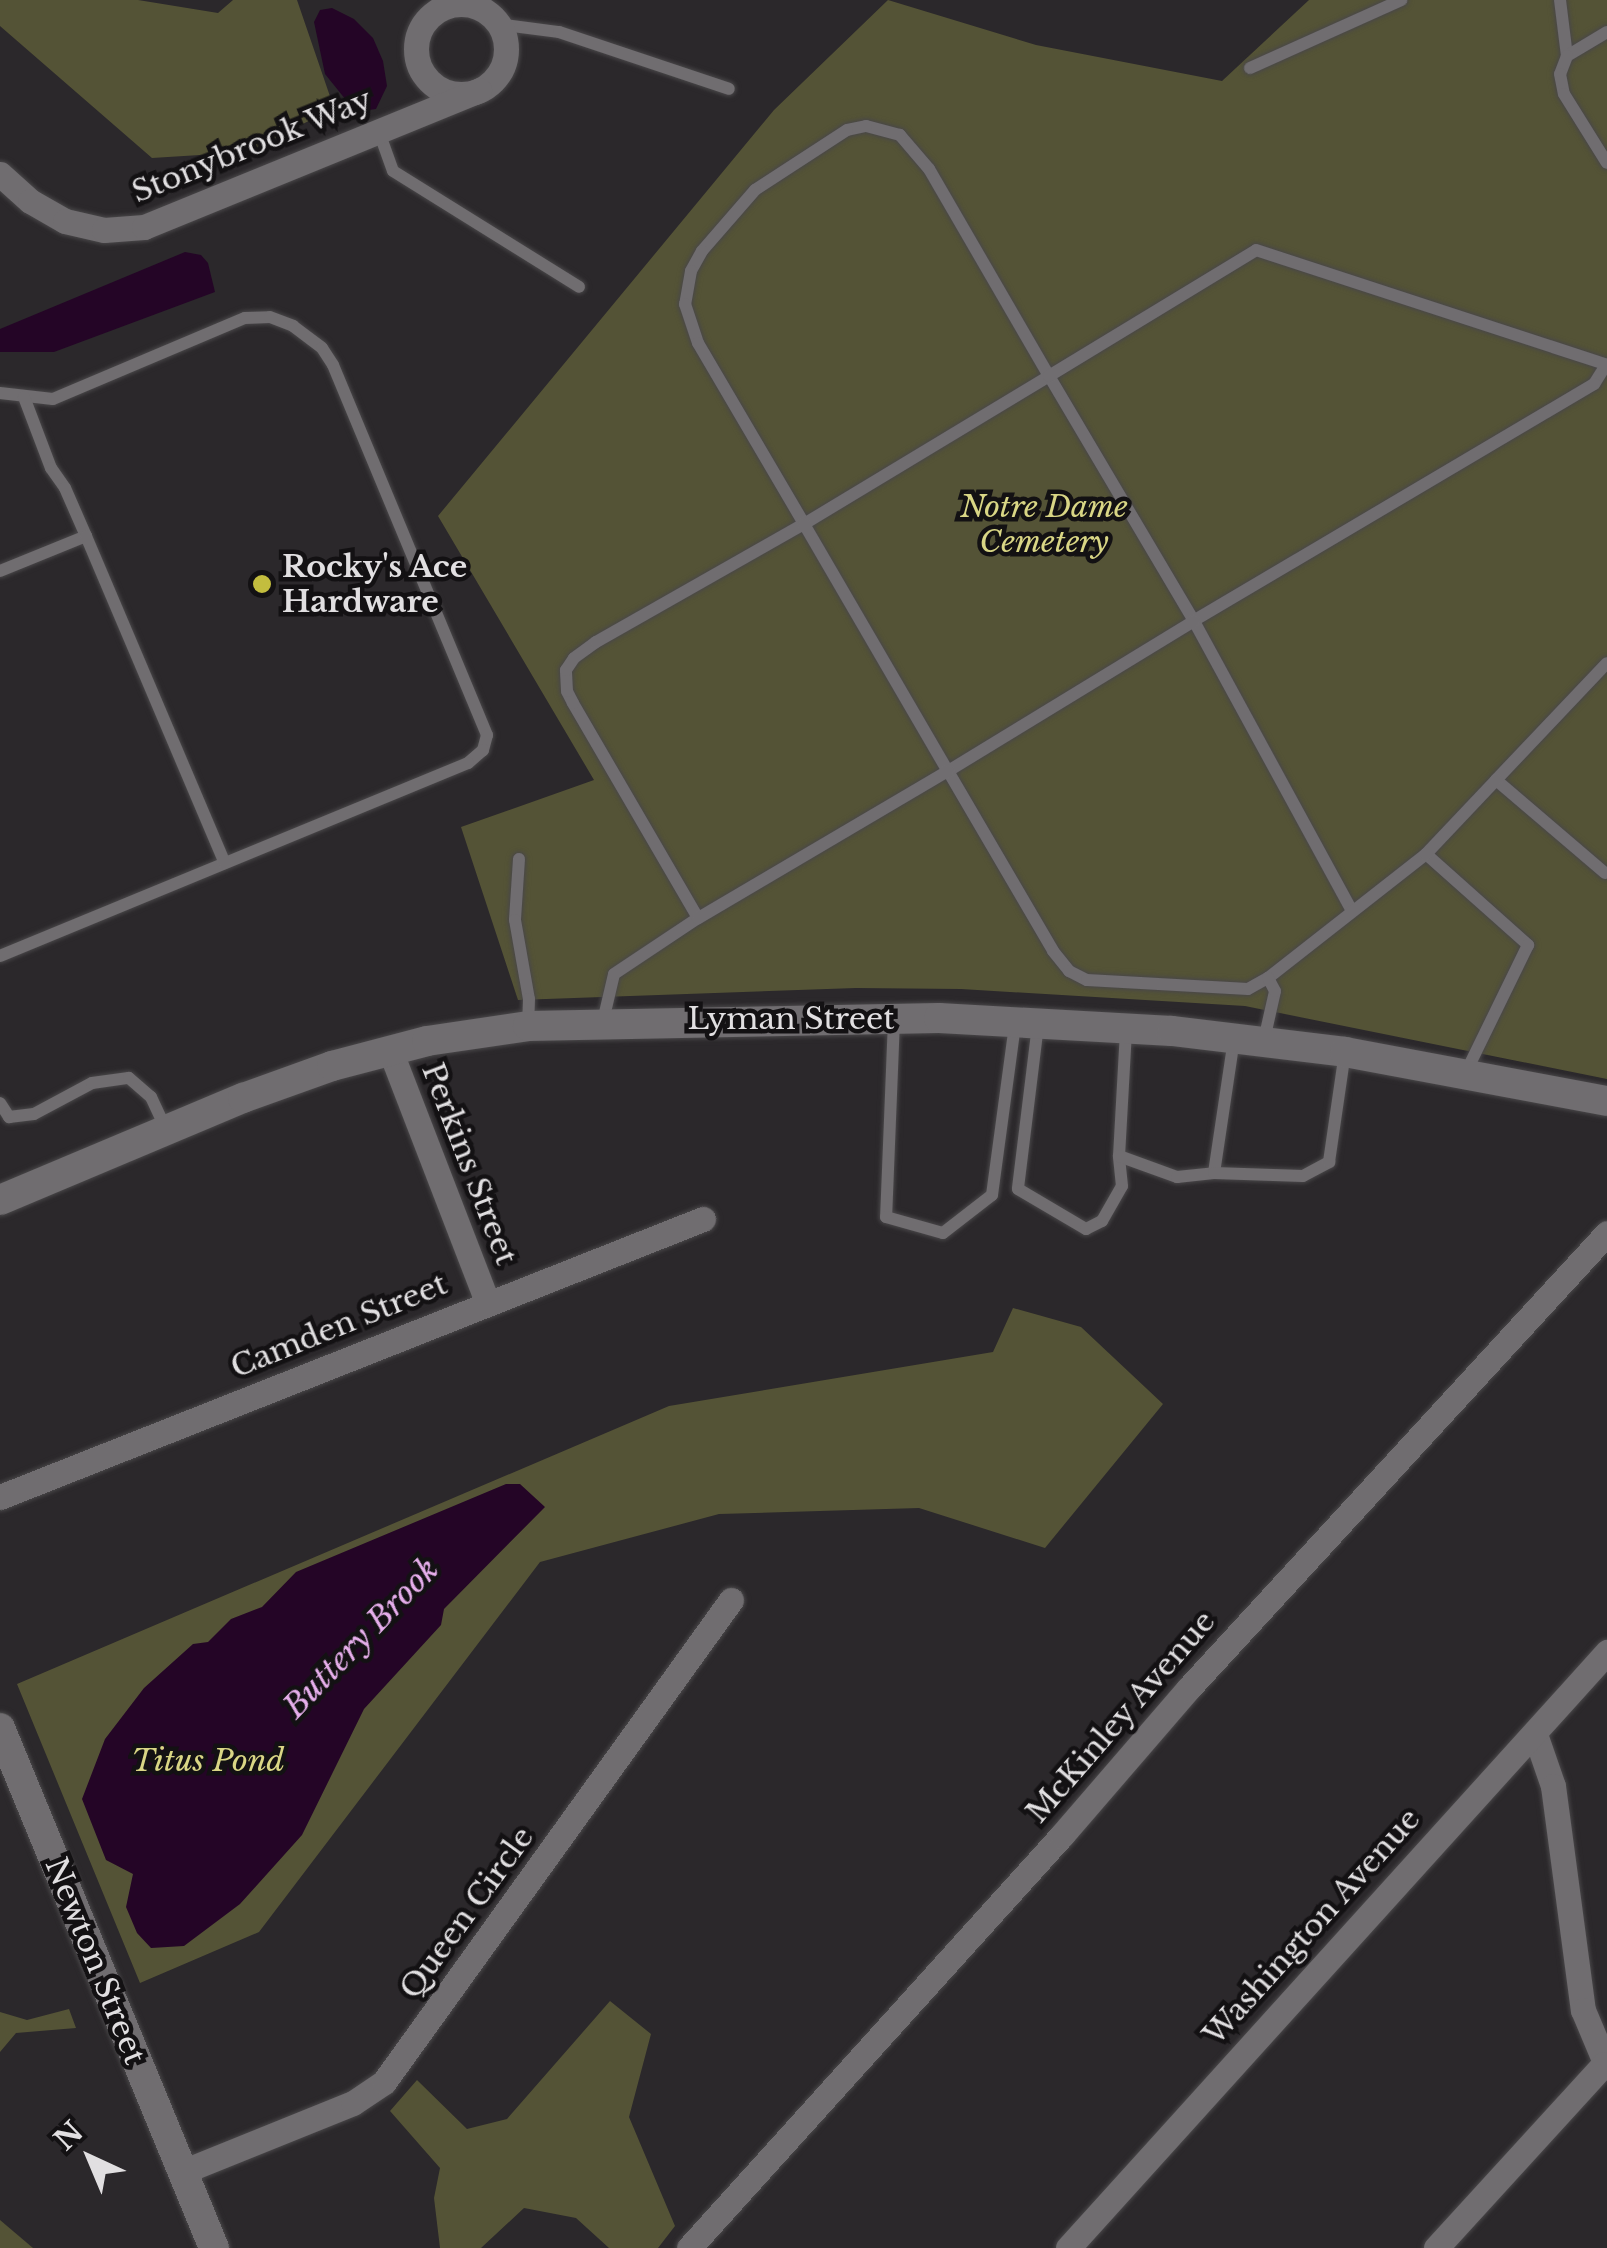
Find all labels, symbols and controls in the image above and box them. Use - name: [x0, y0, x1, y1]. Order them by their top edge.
- street label: Stonybrook Way: [126, 81, 378, 211]
- park label: Notre Dame Cemetery: [960, 489, 1128, 560]
- place label: Rocky's Ace Hardware: [282, 549, 468, 620]
- marker: Rocky's Ace Hardware: [251, 573, 273, 595]
- street label: Lyman Street: [687, 1001, 895, 1037]
- street label: Perkins Street: [414, 1058, 524, 1270]
- street label: Camden Street: [226, 1266, 452, 1386]
- water label: Buttery Brook: [275, 1550, 447, 1726]
- street label: McKinley Avenue: [1019, 1603, 1223, 1831]
- park label: Titus Pond: [132, 1743, 284, 1779]
- street label: Washington Avenue: [1196, 1801, 1428, 2053]
- street label: Queen Circle: [393, 1820, 541, 2006]
- street label: Newton Street: [37, 1853, 153, 2069]
- north arrow: [40, 2108, 140, 2208]
- text: N: [47, 2114, 90, 2158]

